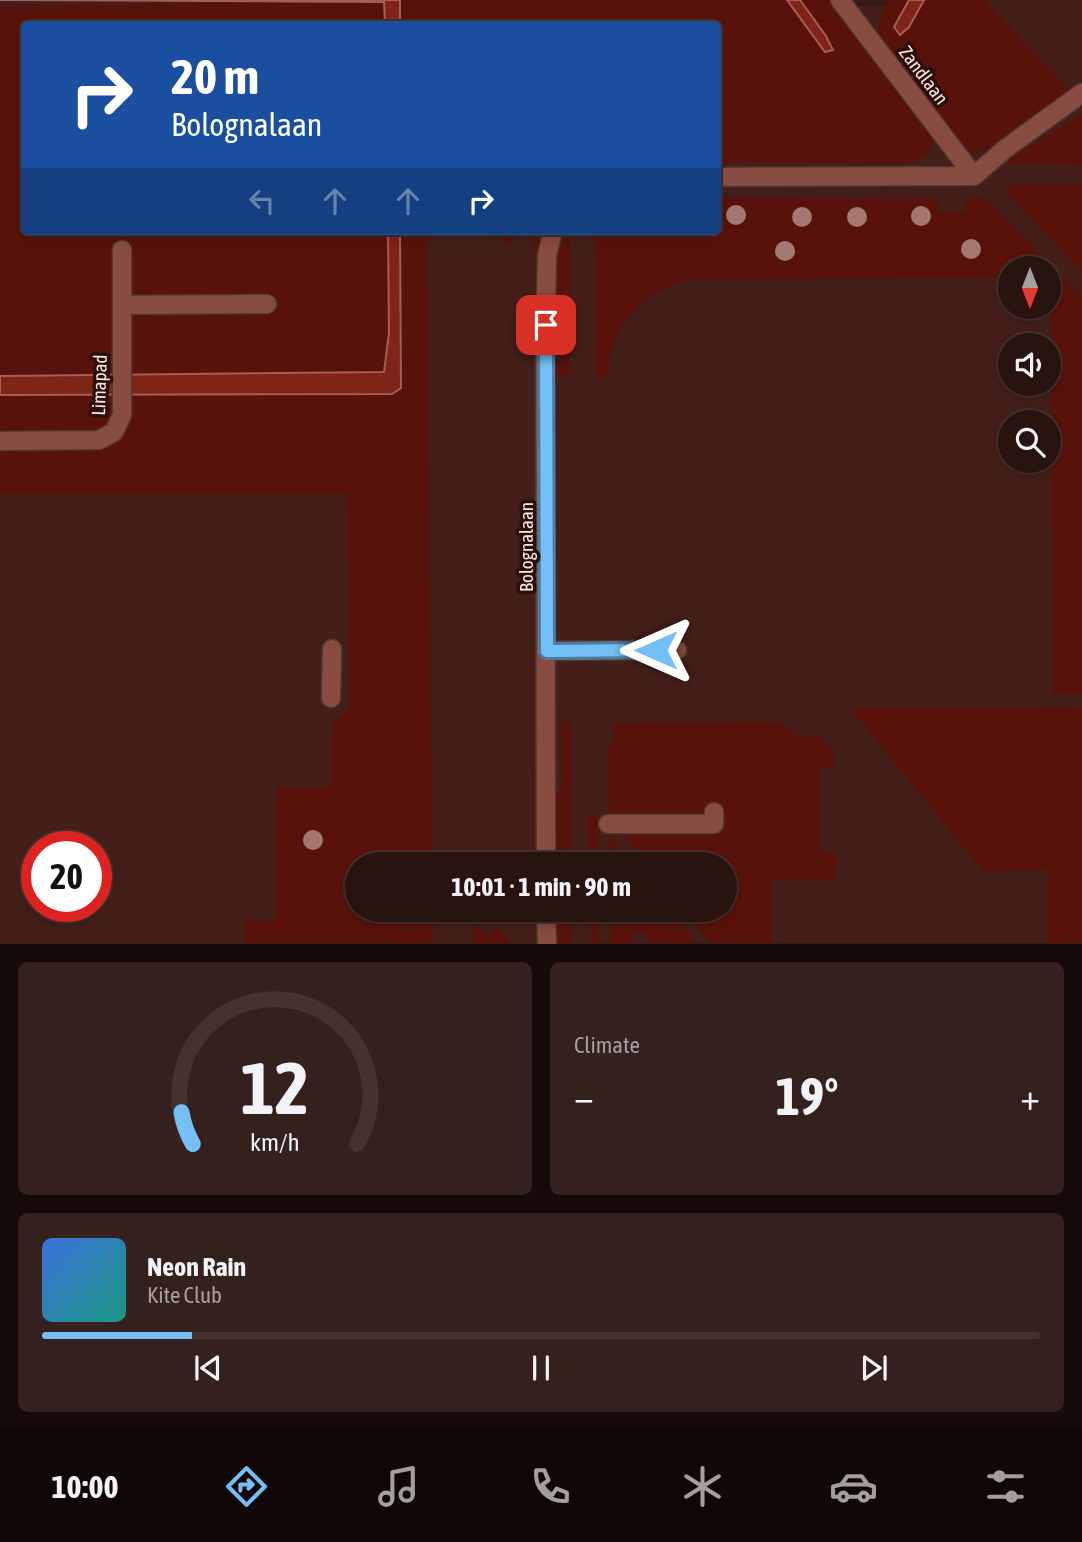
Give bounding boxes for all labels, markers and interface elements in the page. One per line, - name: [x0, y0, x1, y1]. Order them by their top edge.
- street label: Zandlaan: [895, 41, 953, 109]
- text: 20 m: [171, 48, 259, 104]
- icon: right: [56, 49, 147, 140]
- text: Bolognalaan: [171, 106, 322, 143]
- icon: left: [243, 182, 281, 220]
- icon: ahead: [316, 182, 354, 220]
- icon: ahead: [389, 182, 427, 220]
- icon: right: [462, 182, 500, 220]
- north arrow: [998, 256, 1060, 318]
- map controls: [998, 256, 1061, 473]
- pin: [516, 295, 576, 355]
- icon: arrive: [527, 306, 565, 344]
- button: sound: [998, 333, 1061, 396]
- street label: Limapad: [87, 354, 111, 416]
- button: search: [998, 410, 1061, 473]
- street label: Bolognalaan: [515, 502, 537, 592]
- position arrow: [619, 613, 693, 687]
- speed limit sign: 20: [21, 831, 112, 922]
- text: 10:01 · 1 min · 90 m: [451, 872, 631, 902]
- text: Climate: [574, 1032, 640, 1058]
- text: 12: [241, 1047, 309, 1130]
- text: 19°: [775, 1066, 839, 1126]
- text: −: [574, 1075, 594, 1118]
- text: +: [1020, 1075, 1040, 1118]
- text: km/h: [250, 1128, 300, 1156]
- text: Neon Rain: [147, 1252, 246, 1282]
- text: Kite Club: [147, 1282, 222, 1308]
- icon: previous: [189, 1349, 227, 1387]
- icon: pause: [522, 1349, 560, 1387]
- icon: next: [855, 1349, 893, 1387]
- icon: directions: [222, 1462, 271, 1511]
- icon: music: [374, 1462, 423, 1511]
- icon: phone: [526, 1462, 575, 1511]
- icon: climate: [678, 1462, 727, 1511]
- icon: car: [829, 1462, 878, 1511]
- icon: filters: [981, 1462, 1030, 1511]
- text: 10:00: [51, 1468, 119, 1505]

